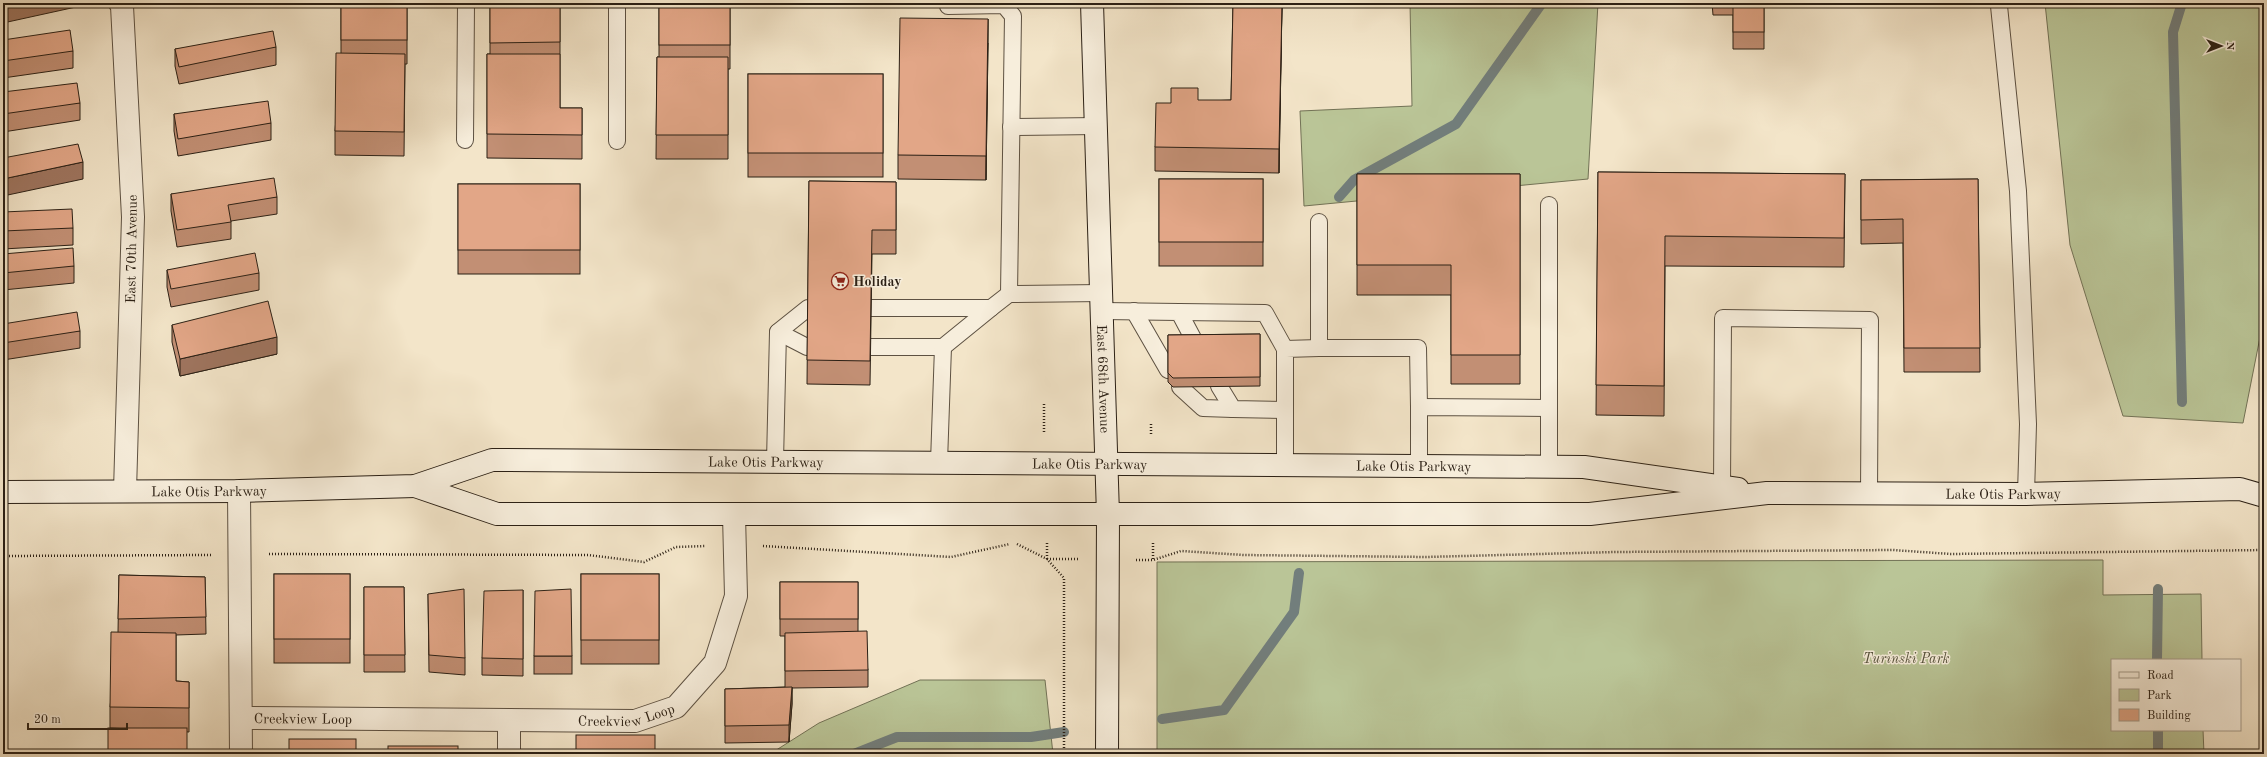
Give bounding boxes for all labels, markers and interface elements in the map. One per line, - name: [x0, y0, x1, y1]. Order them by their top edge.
- north arrow: [2201, 26, 2241, 66]
- text: N: [2224, 42, 2235, 51]
- street label: East 70th Avenue: [124, 195, 140, 303]
- supermarket icon: Holiday: [830, 271, 850, 291]
- place label: Holiday: [853, 275, 902, 289]
- street label: East 68th Avenue: [1094, 324, 1111, 433]
- street label: Lake Otis Parkway: [708, 455, 824, 470]
- street label: Lake Otis Parkway: [1032, 457, 1148, 472]
- street label: Lake Otis Parkway: [1356, 460, 1472, 474]
- street label: Lake Otis Parkway: [151, 484, 268, 499]
- street label: Lake Otis Parkway: [1945, 487, 2062, 502]
- park label: Turinski Park: [1863, 652, 1949, 666]
- legend: [2111, 659, 2241, 731]
- text: Road: [2147, 670, 2174, 682]
- text: Park: [2147, 690, 2172, 702]
- street label: Creekview Loop: [578, 702, 677, 730]
- scale bar: [28, 705, 127, 731]
- text: Building: [2147, 710, 2191, 722]
- street label: Creekview Loop: [254, 712, 352, 727]
- text: 20 m: [34, 714, 61, 726]

